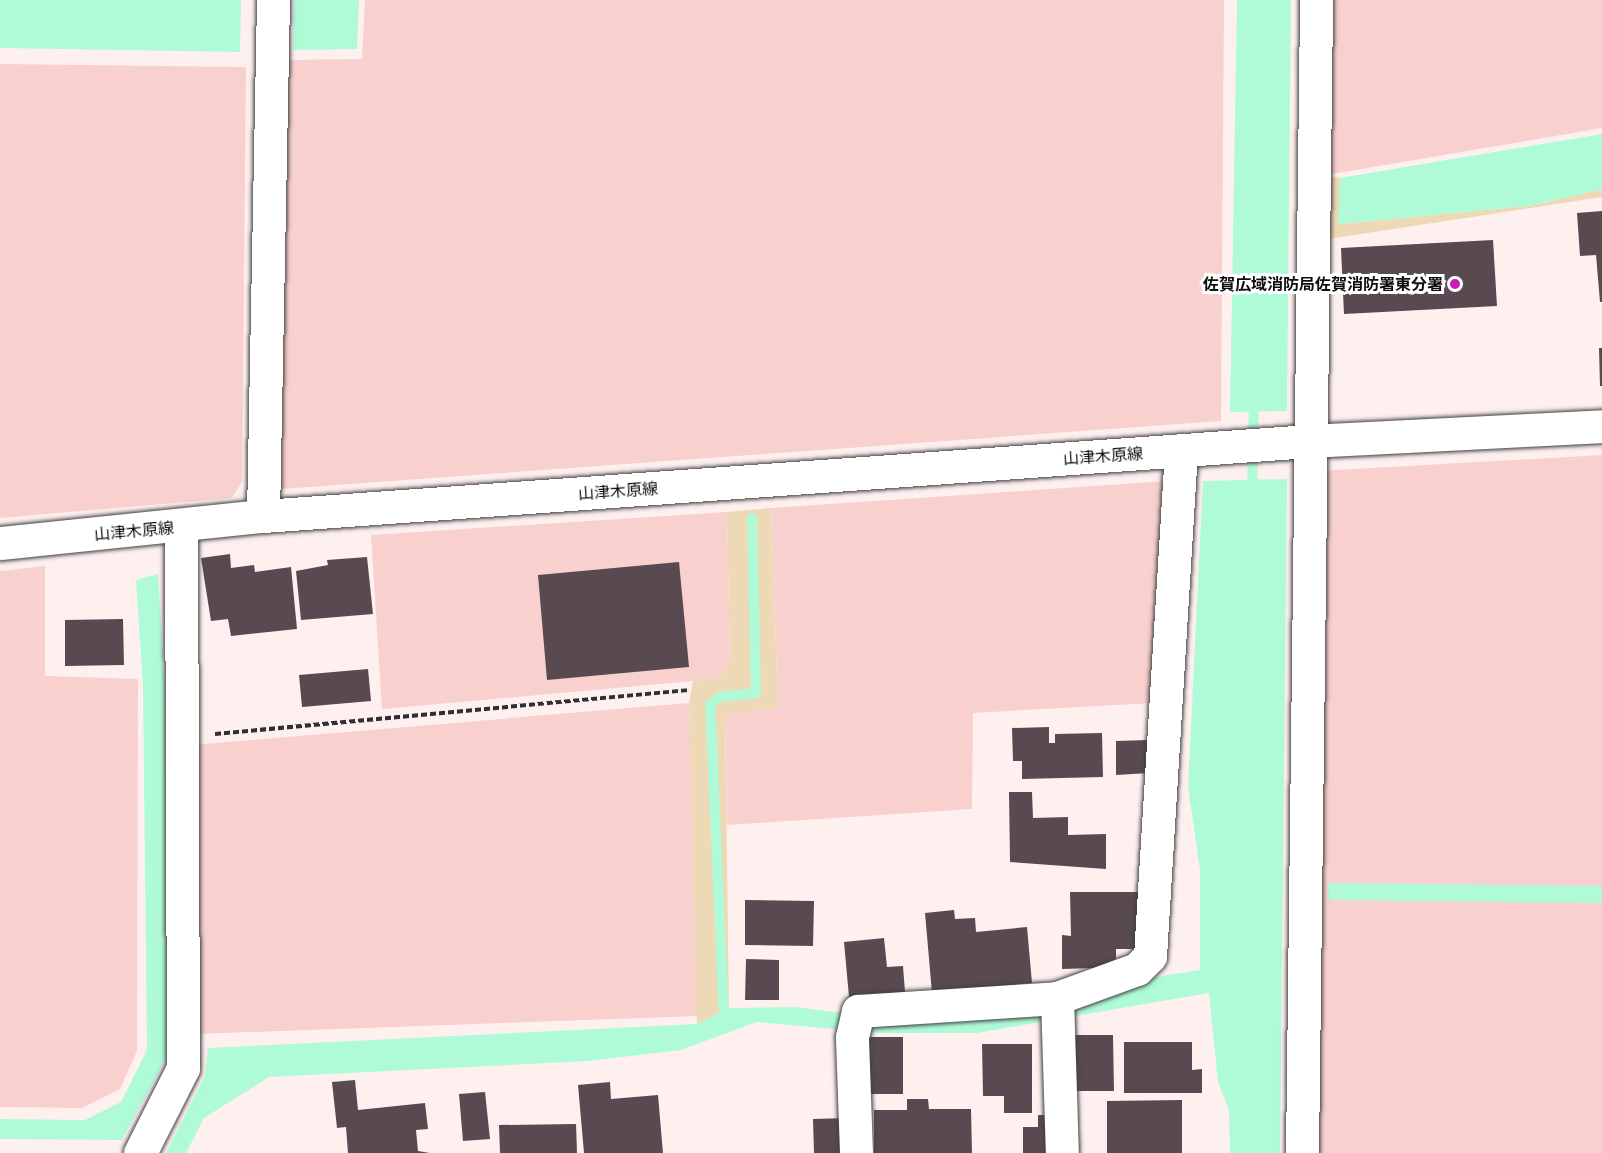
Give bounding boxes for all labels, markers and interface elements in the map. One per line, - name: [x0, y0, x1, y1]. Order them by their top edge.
- place label: 佐賀広域消防局佐賀消防署東分署: [1203, 274, 1443, 294]
- marker: 佐賀広域消防局佐賀消防署東分署: [1448, 277, 1462, 291]
- street label: 山津木原線: [1062, 444, 1144, 468]
- street label: 山津木原線: [577, 479, 659, 503]
- street label: 山津木原線: [93, 518, 175, 544]

